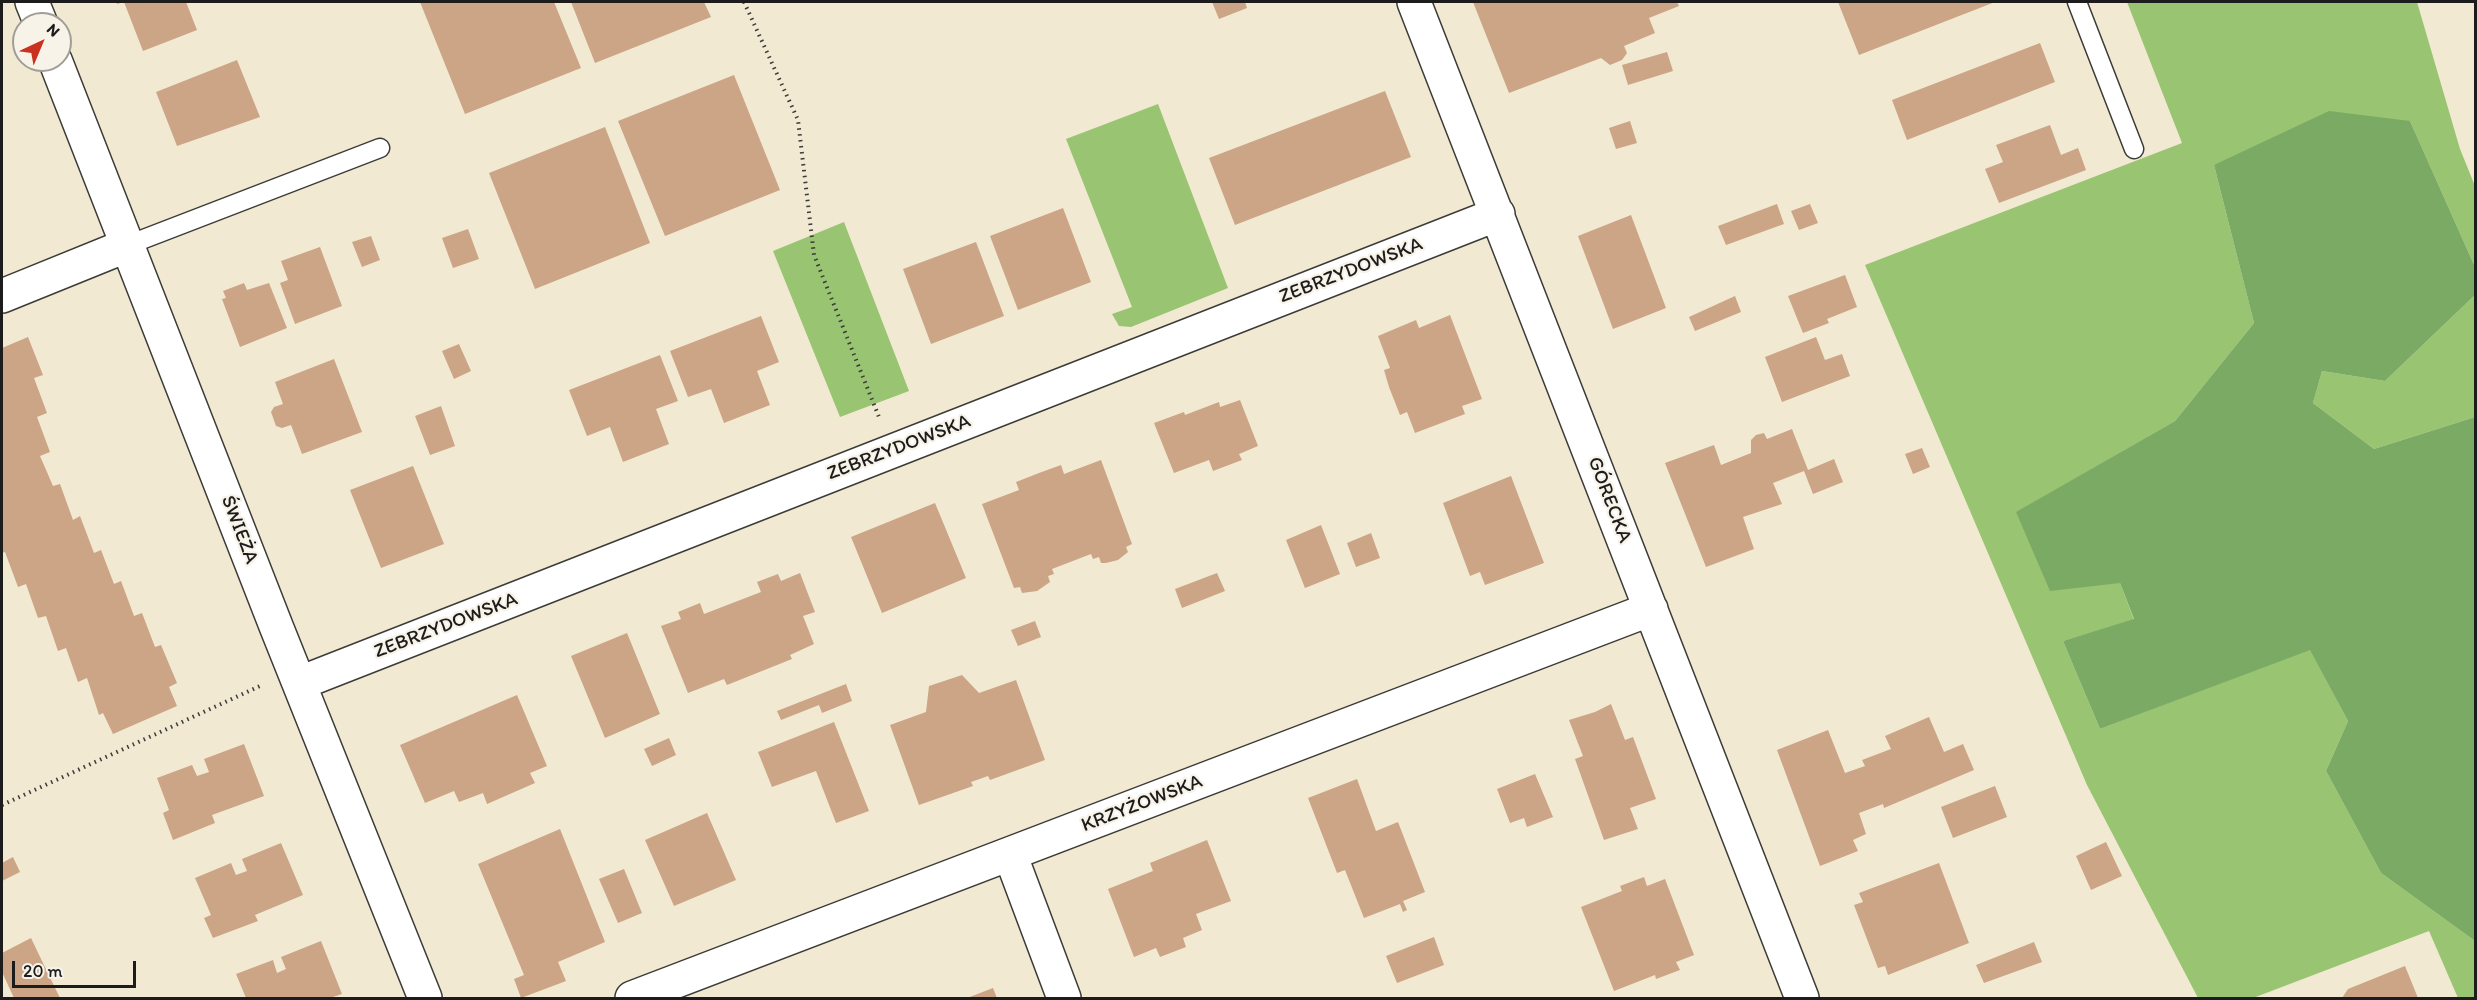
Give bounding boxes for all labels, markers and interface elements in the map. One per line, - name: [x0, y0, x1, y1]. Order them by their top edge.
- north arrow: [12, 12, 72, 72]
- text: N: [43, 20, 64, 41]
- street label: ZEBRZYDOWSKA: [1276, 233, 1426, 309]
- street label: ZEBRZYDOWSKA: [824, 410, 974, 486]
- street label: GÓRECKA: [1582, 454, 1636, 546]
- street label: ŚWIEŻA: [215, 492, 263, 568]
- street label: ZEBRZYDOWSKA: [371, 588, 521, 664]
- street label: KRZYŻOWSKA: [1078, 770, 1206, 838]
- scale bar: [15, 949, 140, 987]
- text: 20 m: [23, 960, 63, 982]

